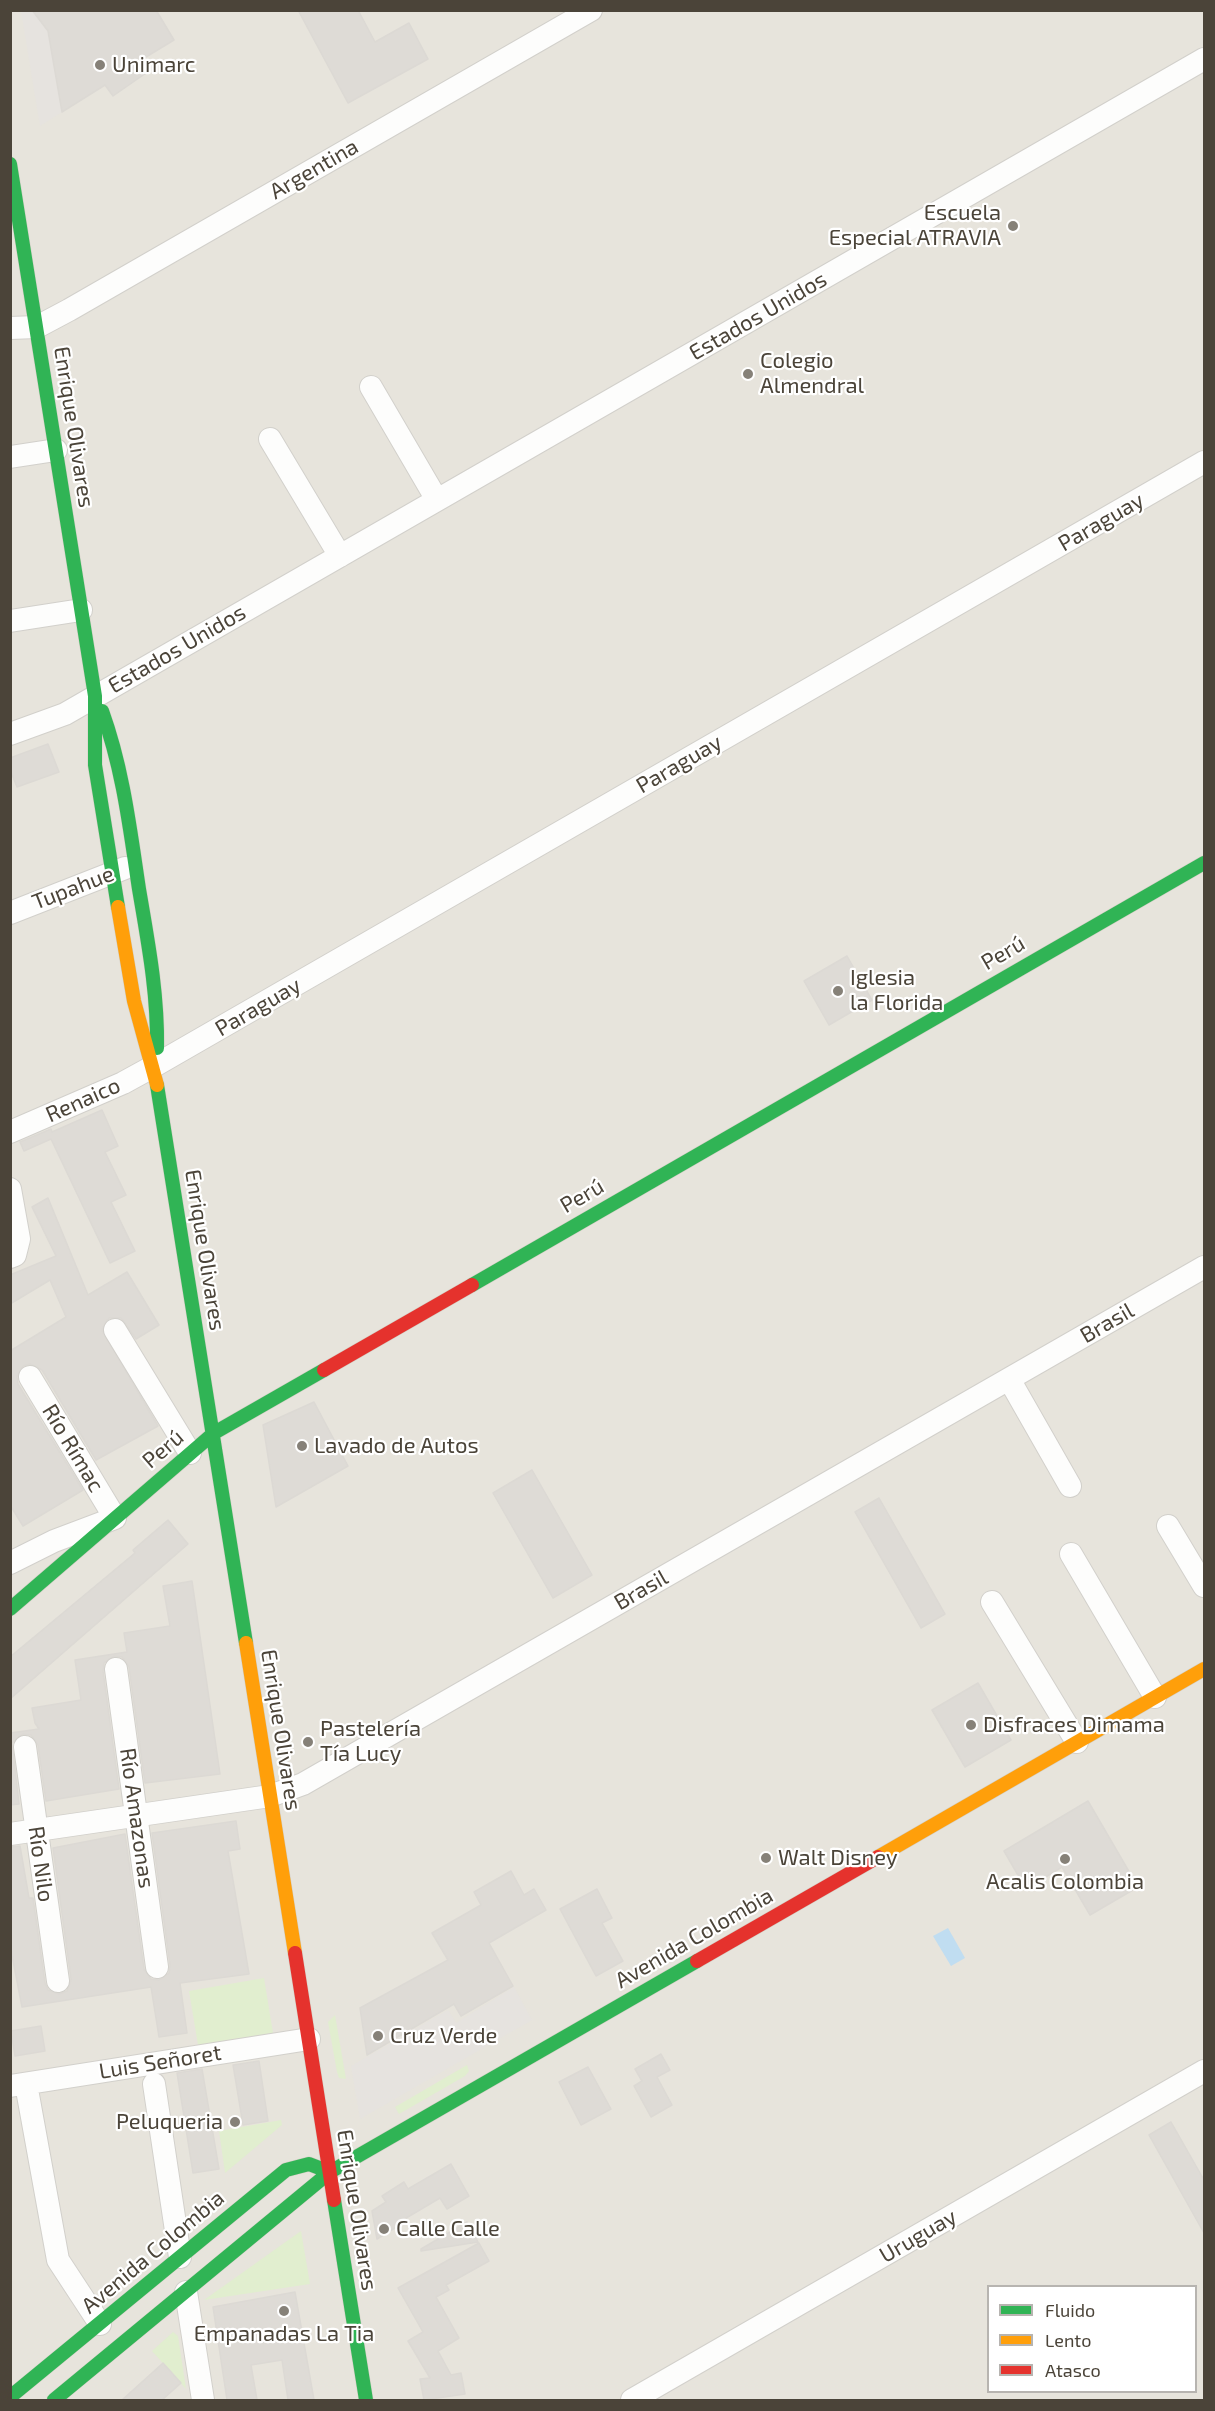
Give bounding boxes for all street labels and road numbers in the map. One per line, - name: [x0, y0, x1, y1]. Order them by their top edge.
- street label: Argentina: [265, 133, 363, 205]
- street label: Estados Unidos: [685, 266, 831, 366]
- street label: Enrique Olivares: [48, 344, 100, 510]
- street label: Paraguay: [1054, 487, 1148, 557]
- street label: Estados Unidos: [104, 599, 250, 699]
- street label: Paraguay: [632, 729, 726, 799]
- street label: Tupahue: [28, 860, 118, 916]
- street label: Perú: [976, 930, 1030, 976]
- street label: Paraguay: [211, 972, 305, 1042]
- street label: Renaico: [42, 1072, 124, 1128]
- street label: Enrique Olivares: [179, 1167, 231, 1333]
- street label: Perú: [555, 1173, 609, 1219]
- street label: Brasil: [1075, 1297, 1139, 1349]
- street label: Río Rímac: [37, 1399, 109, 1497]
- street label: Perú: [137, 1424, 189, 1474]
- street label: Brasil: [609, 1564, 673, 1616]
- street label: Enrique Olivares: [255, 1647, 307, 1813]
- street label: Río Amazonas: [114, 1746, 160, 1890]
- street label: Río Nilo: [23, 1824, 59, 1904]
- street label: Avenida Colombia: [610, 1882, 778, 1994]
- street label: Luis Señoret: [97, 2039, 223, 2085]
- street label: Enrique Olivares: [331, 2127, 383, 2293]
- street label: Avenida Colombia: [76, 2185, 230, 2319]
- street label: Uruguay: [875, 2203, 961, 2269]

